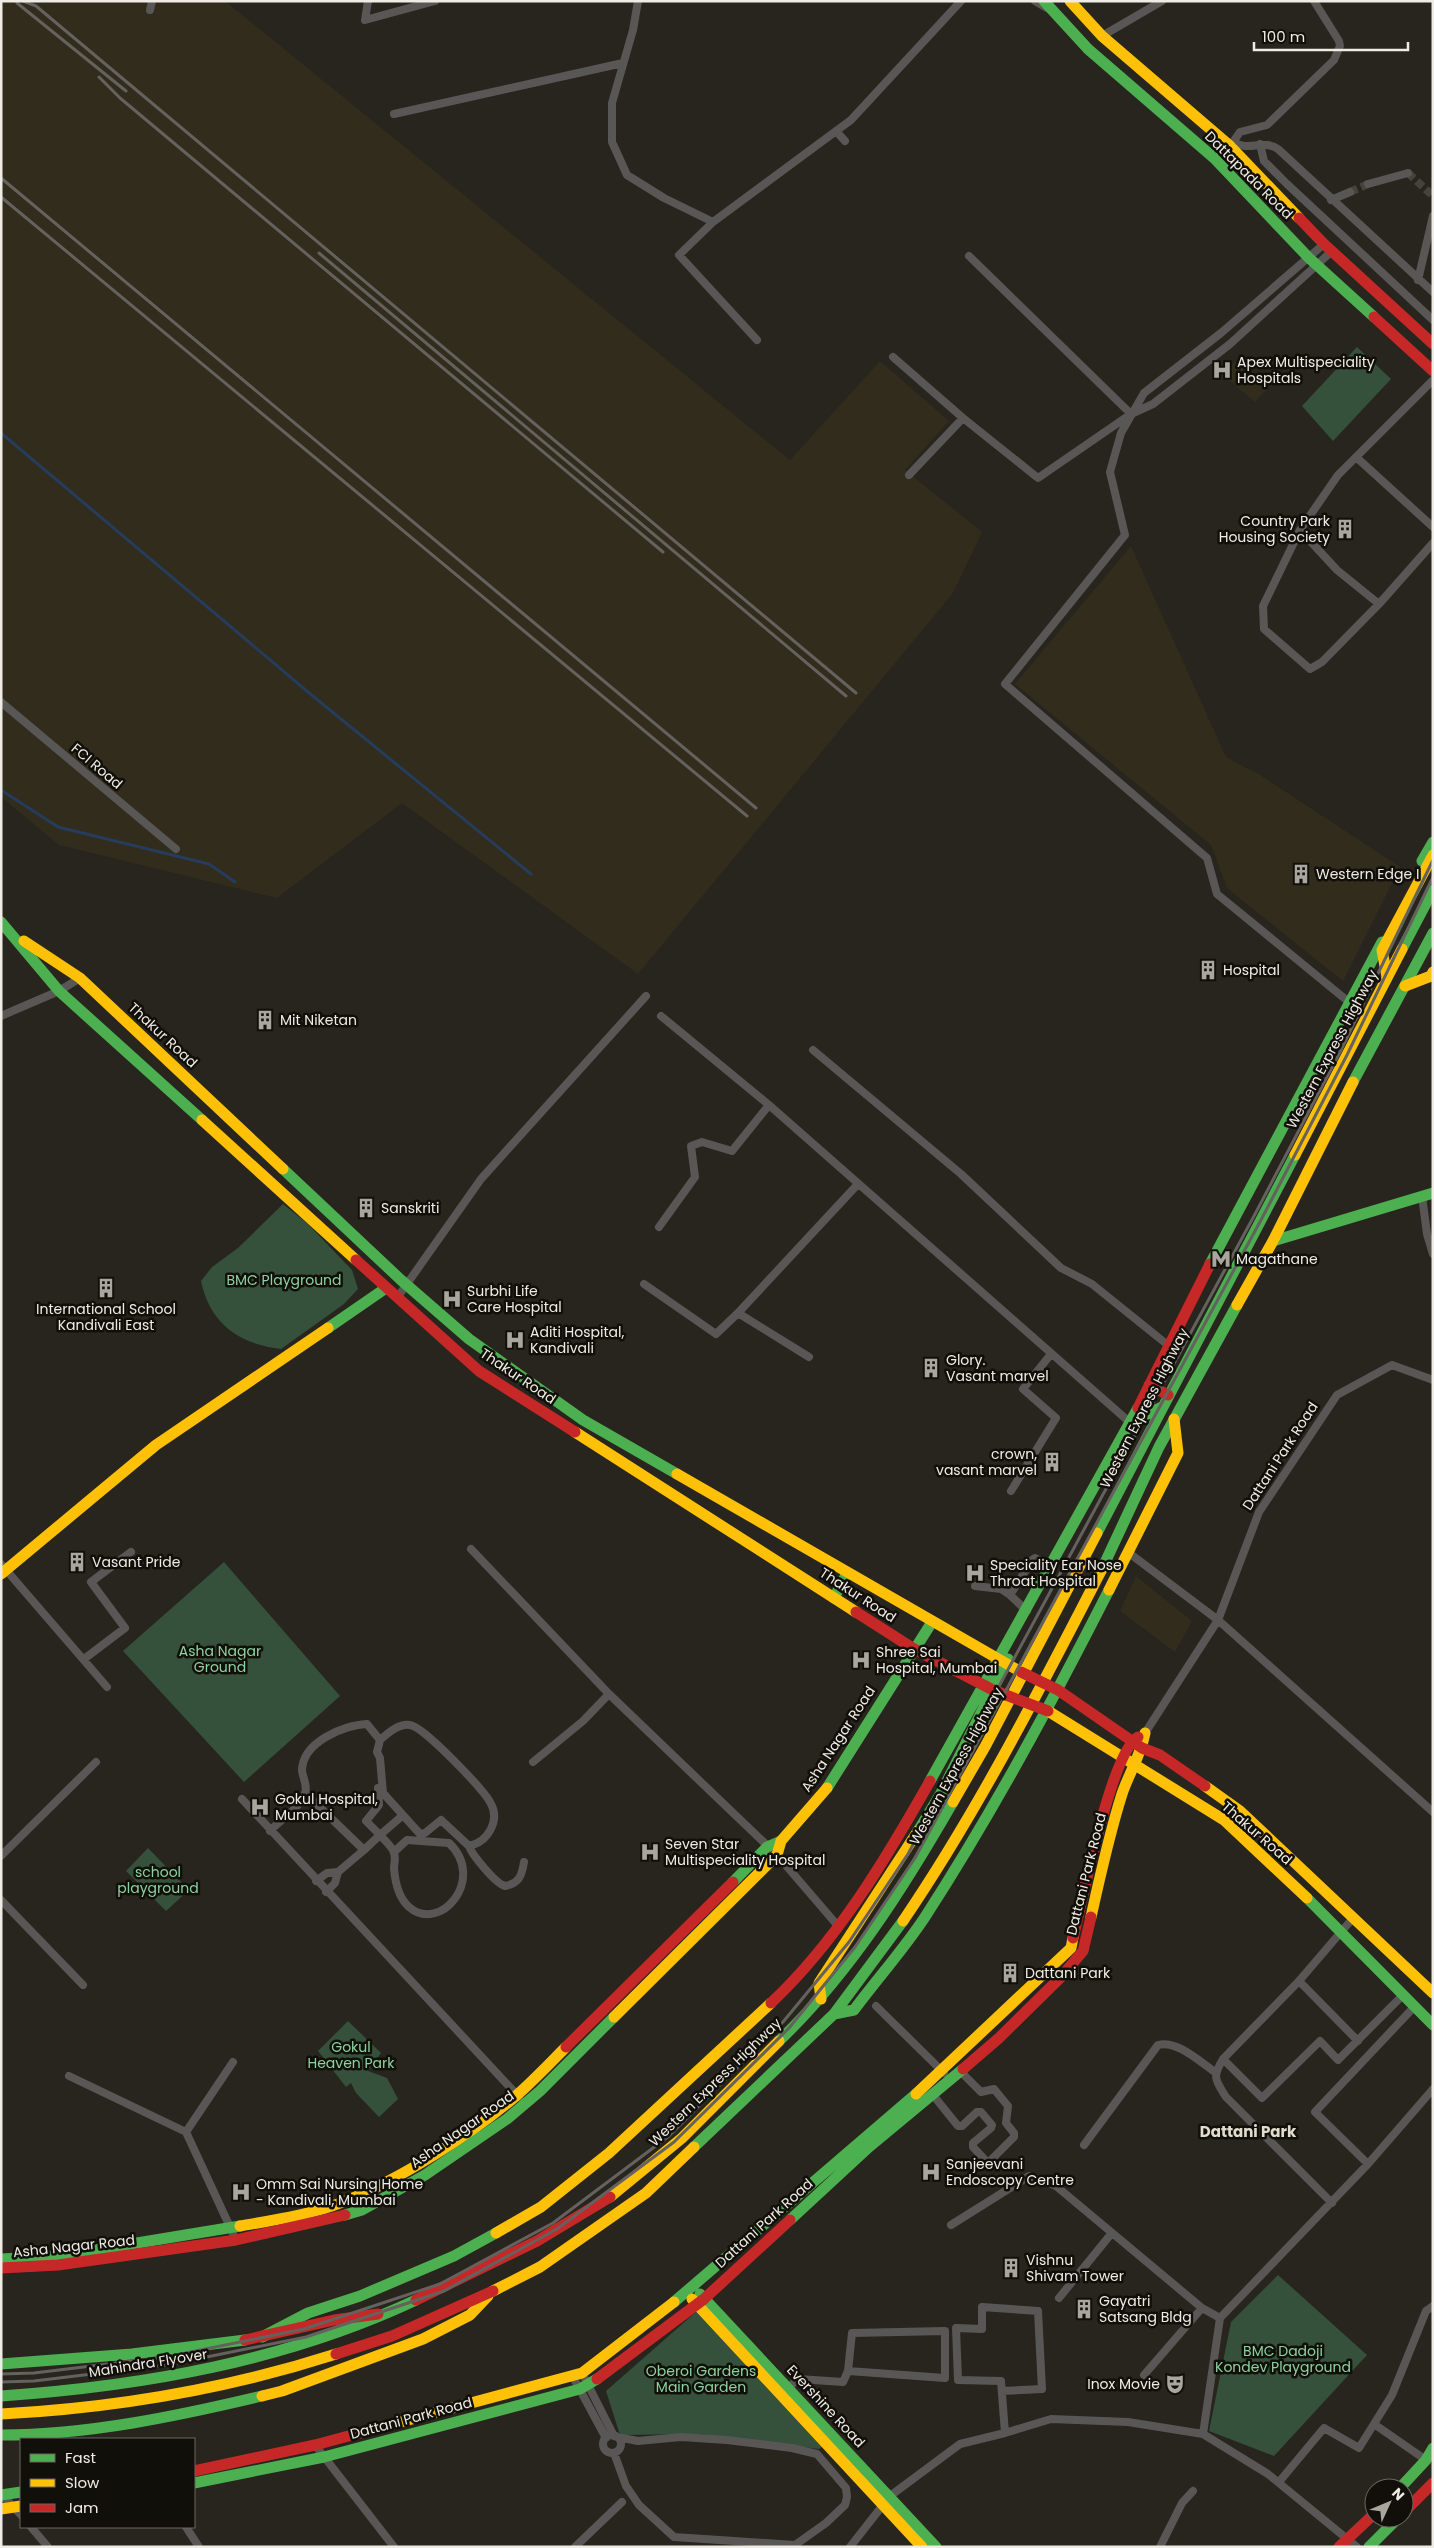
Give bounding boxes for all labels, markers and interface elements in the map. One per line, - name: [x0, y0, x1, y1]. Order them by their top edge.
- scale bar: [1254, 20, 1408, 52]
- text: 100 m: [1262, 26, 1305, 47]
- street label: Dattapada Road: [1201, 127, 1297, 223]
- place label: Apex Multispeciality Hospitals: [1237, 352, 1375, 388]
- hospital icon: Apex Multispeciality Hospitals: [1211, 359, 1233, 381]
- place label: Country Park Housing Society: [1219, 511, 1331, 547]
- building icon: Country Park Housing Society: [1334, 518, 1356, 540]
- street label: FCI Road: [67, 739, 127, 793]
- building icon: Western Edge I: [1290, 863, 1312, 885]
- place label: Western Edge I: [1316, 864, 1419, 884]
- building icon: Hospital: [1197, 959, 1219, 981]
- place label: Hospital: [1223, 960, 1280, 980]
- street label: Western Express Highway: [1282, 966, 1383, 1132]
- street label: Thakur Road: [124, 998, 202, 1072]
- building icon: Mit Niketan: [254, 1009, 276, 1031]
- place label: Mit Niketan: [280, 1010, 357, 1030]
- building icon: Sanskriti: [355, 1197, 377, 1219]
- place label: Sanskriti: [381, 1198, 439, 1218]
- metro station icon: Magathane: [1210, 1248, 1232, 1270]
- place label: Magathane: [1236, 1249, 1318, 1269]
- park label: BMC Playground: [226, 1270, 342, 1290]
- building icon: International School Kandivali East: [95, 1277, 117, 1299]
- place label: Surbhi Life Care Hospital: [467, 1281, 562, 1317]
- hospital icon: Surbhi Life Care Hospital: [441, 1288, 463, 1310]
- place label: International School Kandivali East: [36, 1299, 176, 1335]
- place label: Aditi Hospital, Kandivali: [530, 1322, 624, 1358]
- street label: Western Express Highway: [1095, 1324, 1193, 1492]
- hospital icon: Aditi Hospital, Kandivali: [504, 1329, 526, 1351]
- street label: Thakur Road: [476, 1343, 560, 1409]
- place label: Glory. Vasant marvel: [946, 1350, 1049, 1386]
- building icon: Glory. Vasant marvel: [920, 1357, 942, 1379]
- street label: Dattani Park Road: [1237, 1398, 1323, 1514]
- place label: crown, vasant marvel: [936, 1444, 1037, 1480]
- building icon: crown, vasant marvel: [1041, 1451, 1063, 1473]
- building icon: Vasant Pride: [66, 1551, 88, 1573]
- place label: Vasant Pride: [92, 1552, 181, 1572]
- place label: Speciality Ear Nose Throat Hospital: [990, 1555, 1122, 1591]
- hospital icon: Speciality Ear Nose Throat Hospital: [964, 1562, 986, 1584]
- street label: Thakur Road: [816, 1563, 900, 1627]
- park label: Asha Nagar Ground: [179, 1641, 261, 1677]
- place label: Shree Sai Hospital, Mumbai: [876, 1642, 997, 1678]
- hospital icon: Shree Sai Hospital, Mumbai: [850, 1649, 872, 1671]
- street label: Asha Nagar Road: [796, 1682, 880, 1796]
- street label: Western Express Highway: [904, 1684, 1008, 1848]
- place label: Gokul Hospital, Mumbai: [275, 1789, 378, 1825]
- hospital icon: Gokul Hospital, Mumbai: [249, 1796, 271, 1818]
- street label: Thakur Road: [1217, 1797, 1297, 1869]
- street label: Dattani Park Road: [1061, 1811, 1111, 1937]
- place label: Seven Star Multispeciality Hospital: [665, 1834, 825, 1870]
- hospital icon: Seven Star Multispeciality Hospital: [639, 1841, 661, 1863]
- park label: school playground: [117, 1862, 199, 1898]
- building icon: Dattani Park: [999, 1962, 1021, 1984]
- place label: Dattani Park: [1025, 1963, 1111, 1983]
- street label: Western Express Highway: [644, 2013, 786, 2151]
- park label: Gokul Heaven Park: [307, 2037, 395, 2073]
- street label: Asha Nagar Road: [406, 2086, 518, 2172]
- district label: Dattani Park: [1200, 2121, 1297, 2142]
- place label: Sanjeevani Endoscopy Centre: [946, 2154, 1074, 2190]
- hospital icon: Sanjeevani Endoscopy Centre: [920, 2161, 942, 2183]
- place label: Omm Sai Nursing Home - Kandivali, Mumbai: [256, 2174, 423, 2210]
- street label: Dattani Park Road: [711, 2174, 817, 2272]
- hospital icon: Omm Sai Nursing Home - Kandivali, Mumbai: [230, 2181, 252, 2203]
- street label: Asha Nagar Road: [12, 2230, 136, 2262]
- place label: Vishnu Shivam Tower: [1026, 2250, 1124, 2286]
- building icon: Vishnu Shivam Tower: [1000, 2257, 1022, 2279]
- place label: Gayatri Satsang Bldg: [1099, 2291, 1192, 2327]
- building icon: Gayatri Satsang Bldg: [1073, 2298, 1095, 2320]
- park label: BMC Dadoji Kondev Playground: [1215, 2341, 1351, 2377]
- street label: Mahindra Flyover: [87, 2344, 209, 2382]
- street label: Evershine Road: [782, 2360, 870, 2452]
- park label: Oberoi Gardens Main Garden: [646, 2361, 756, 2397]
- theatre icon: Inox Movie: [1164, 2373, 1186, 2395]
- place label: Inox Movie: [1087, 2374, 1160, 2394]
- street label: Dattani Park Road: [348, 2392, 474, 2444]
- legend: [20, 2438, 195, 2528]
- text: Fast: [65, 2447, 96, 2468]
- text: Slow: [65, 2472, 100, 2493]
- north arrow: [1364, 2478, 1414, 2528]
- text: N: [1388, 2483, 1409, 2505]
- text: Jam: [65, 2497, 99, 2518]

